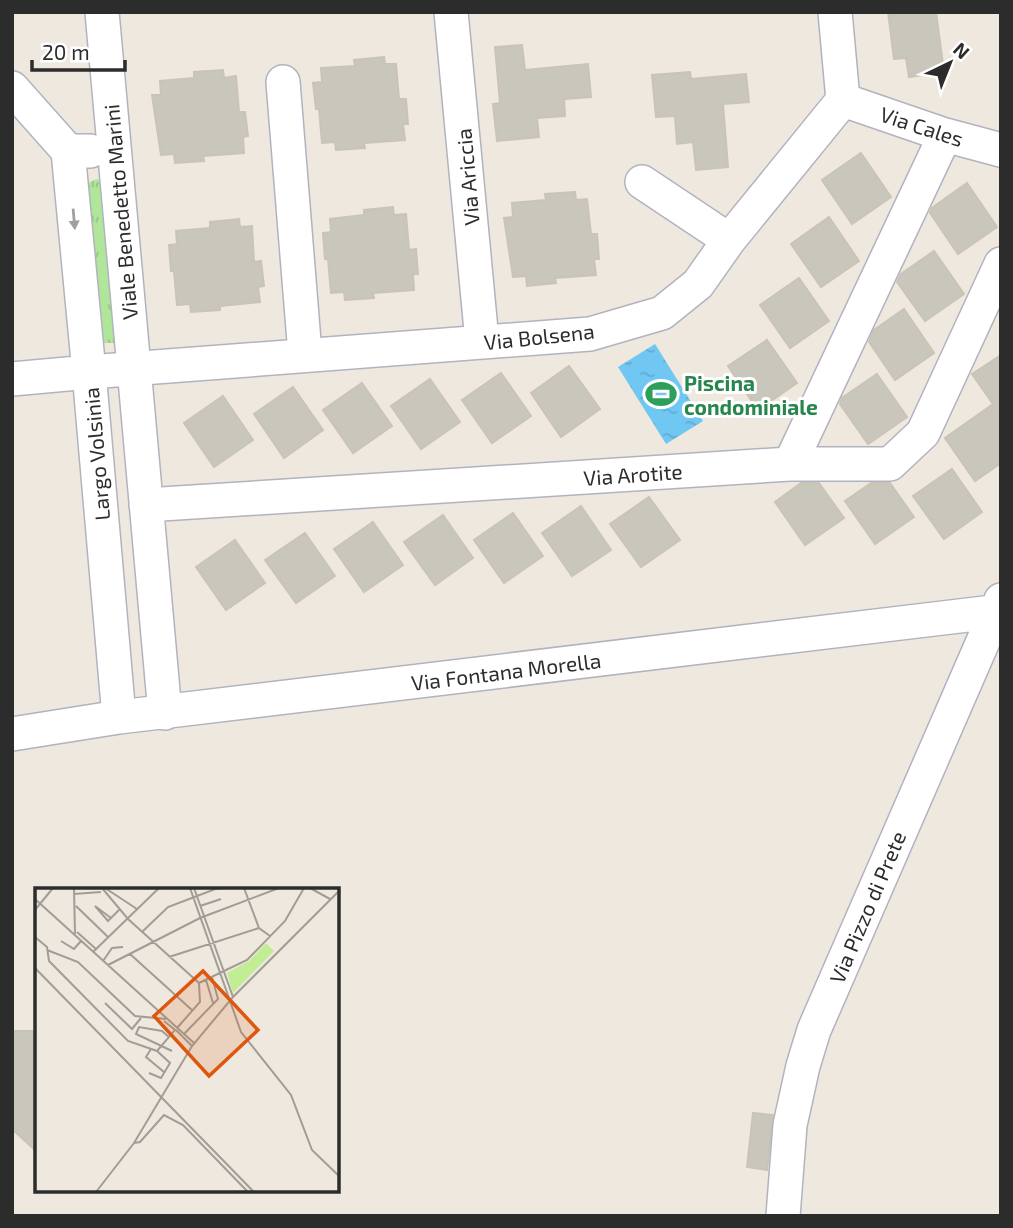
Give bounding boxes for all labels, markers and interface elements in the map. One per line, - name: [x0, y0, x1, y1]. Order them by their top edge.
- scale bar: [32, 28, 124, 72]
- north arrow: [915, 28, 985, 98]
- text: N: [949, 37, 975, 63]
- text: 20 m: [42, 39, 90, 64]
- street label: Via Cales: [877, 101, 967, 151]
- street label: Viale Benedetto Marini: [98, 103, 142, 321]
- street label: Via Ariccia: [450, 127, 484, 227]
- one-way arrow: [69, 208, 80, 230]
- street label: Via Bolsena: [482, 318, 596, 354]
- place label: Piscina condominiale: [684, 370, 818, 419]
- sports icon: Piscina condominiale: [644, 377, 678, 411]
- street label: Largo Volsinia: [78, 386, 114, 522]
- street label: Via Arotite: [583, 458, 683, 490]
- street label: Via Fontana Morella: [410, 647, 602, 695]
- street label: Via Pizzo di Prete: [824, 827, 910, 987]
- inset map: [35, 888, 340, 1193]

